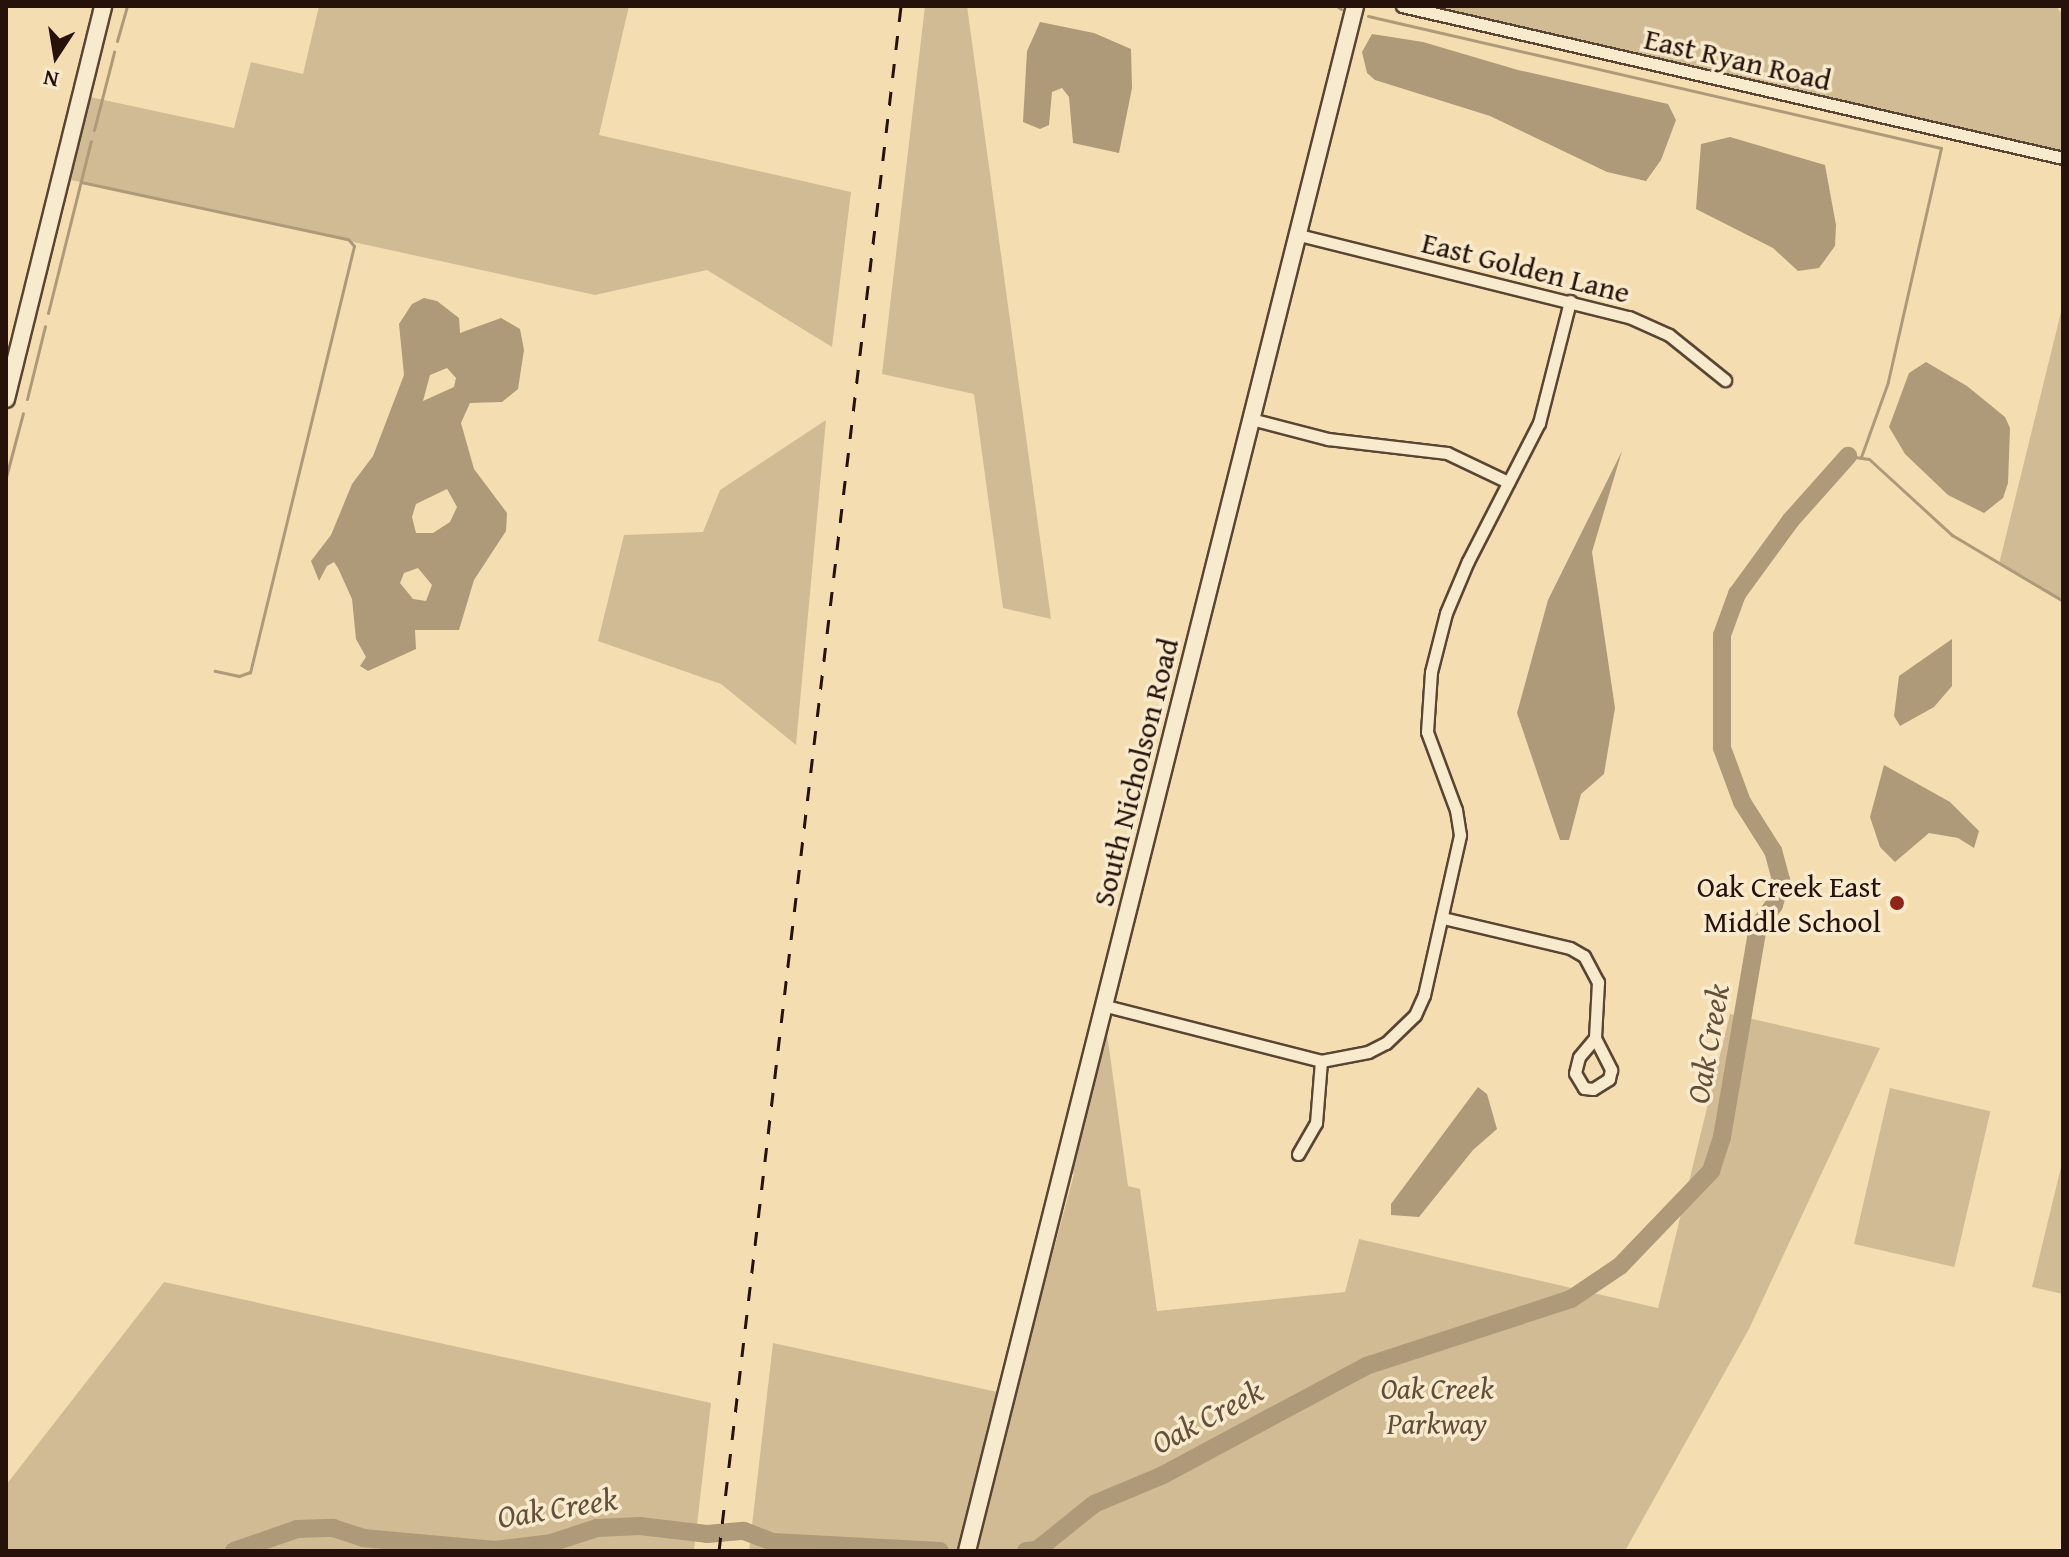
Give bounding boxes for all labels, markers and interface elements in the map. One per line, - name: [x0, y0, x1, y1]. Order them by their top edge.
- north arrow: [16, 16, 96, 96]
- street label: East Ryan Road: [1641, 20, 1835, 98]
- text: N: [40, 62, 62, 97]
- street label: East Golden Lane: [1418, 224, 1634, 310]
- street label: South Nicholson Road: [1084, 634, 1186, 910]
- place label: Oak Creek East Middle School: [1697, 868, 1881, 938]
- marker: Oak Creek East Middle School: [1888, 894, 1906, 912]
- water label: Oak Creek: [1679, 981, 1737, 1107]
- park label: Oak Creek Parkway: [1380, 1370, 1494, 1440]
- water label: Oak Creek: [1145, 1372, 1269, 1462]
- water label: Oak Creek: [494, 1480, 620, 1536]

